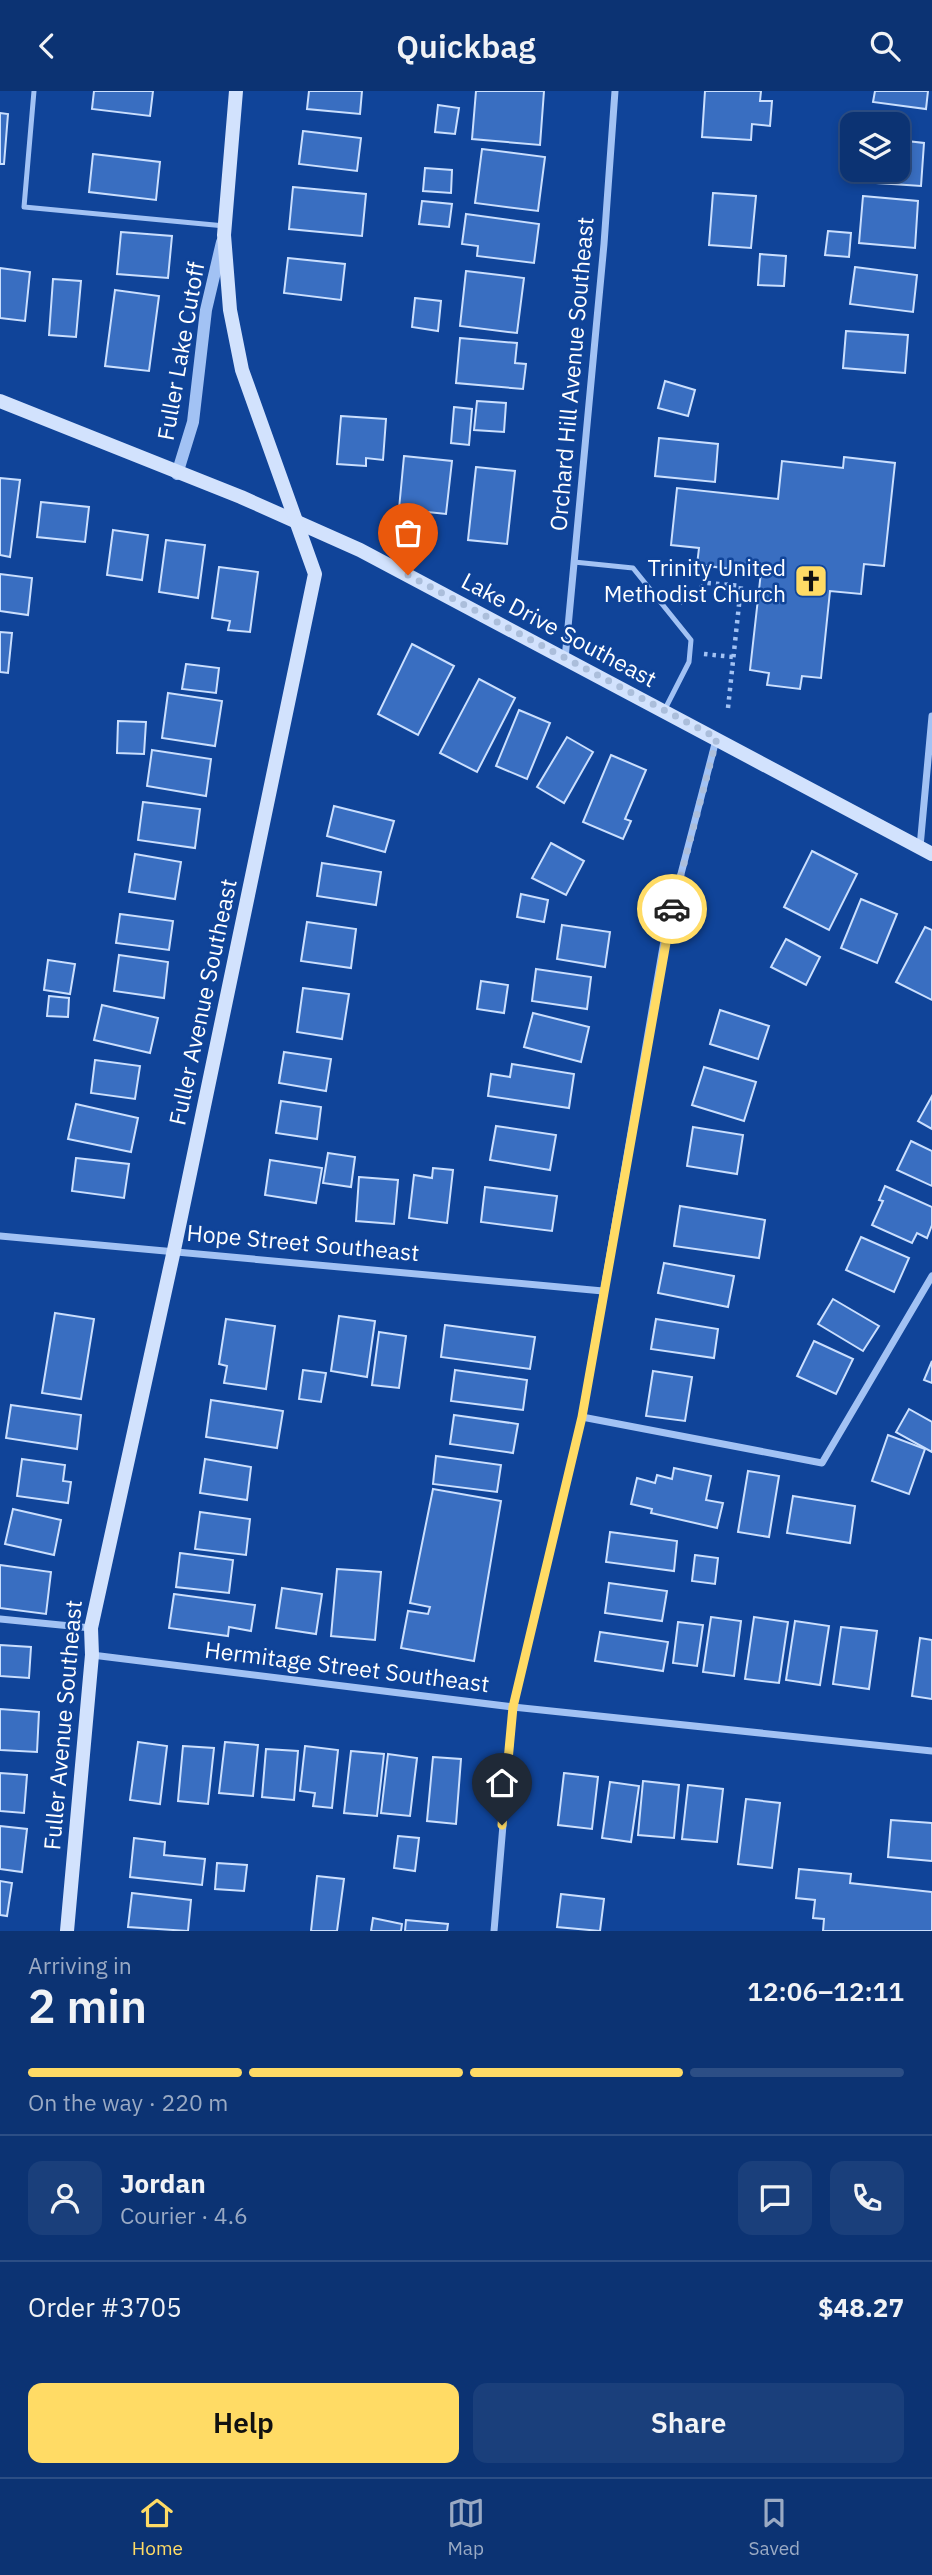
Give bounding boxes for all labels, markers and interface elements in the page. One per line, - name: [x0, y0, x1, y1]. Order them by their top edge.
- text: Quickbag: [396, 25, 536, 67]
- icon: back: [28, 27, 66, 65]
- icon: search: [866, 27, 904, 65]
- map controls: [840, 112, 910, 182]
- button: layers: [840, 112, 910, 182]
- street label: Orchard Hill Avenue Southeast: [542, 216, 600, 532]
- street label: Fuller Lake Cutoff: [150, 259, 210, 442]
- pin: [378, 503, 438, 575]
- icon: bag: [389, 514, 427, 552]
- place label: Trinity United Methodist Church: [604, 552, 786, 608]
- church icon: Trinity United Methodist Church: [792, 562, 830, 600]
- street label: Lake Drive Southeast: [457, 565, 662, 693]
- courier: [637, 874, 707, 944]
- street label: Fuller Avenue Southeast: [161, 876, 243, 1128]
- icon: car: [653, 890, 691, 928]
- street label: Hope Street Southeast: [185, 1217, 421, 1267]
- street label: Fuller Avenue Southeast: [36, 1599, 88, 1851]
- street label: Hermitage Street Southeast: [203, 1634, 491, 1698]
- pin: [472, 1753, 532, 1825]
- icon: home: [483, 1764, 521, 1802]
- text: Arriving in: [28, 1950, 132, 1980]
- text: 12:06–12:11: [747, 1974, 904, 2008]
- text: 2 min: [28, 1976, 147, 2036]
- text: On the way · 220 m: [28, 2087, 228, 2117]
- button: person: [28, 2161, 102, 2235]
- button: chat: [738, 2161, 812, 2235]
- button: phone: [830, 2161, 904, 2235]
- text: Jordan: [120, 2166, 206, 2200]
- text: Courier · 4.6: [120, 2200, 248, 2230]
- text: Order #3705: [28, 2290, 182, 2324]
- text: $48.27: [818, 2290, 904, 2324]
- button: Help: [28, 2383, 459, 2463]
- button: Share: [473, 2383, 904, 2463]
- tab: Home: [132, 2494, 183, 2560]
- tab: Map: [447, 2494, 485, 2560]
- tab: Saved: [748, 2494, 800, 2560]

